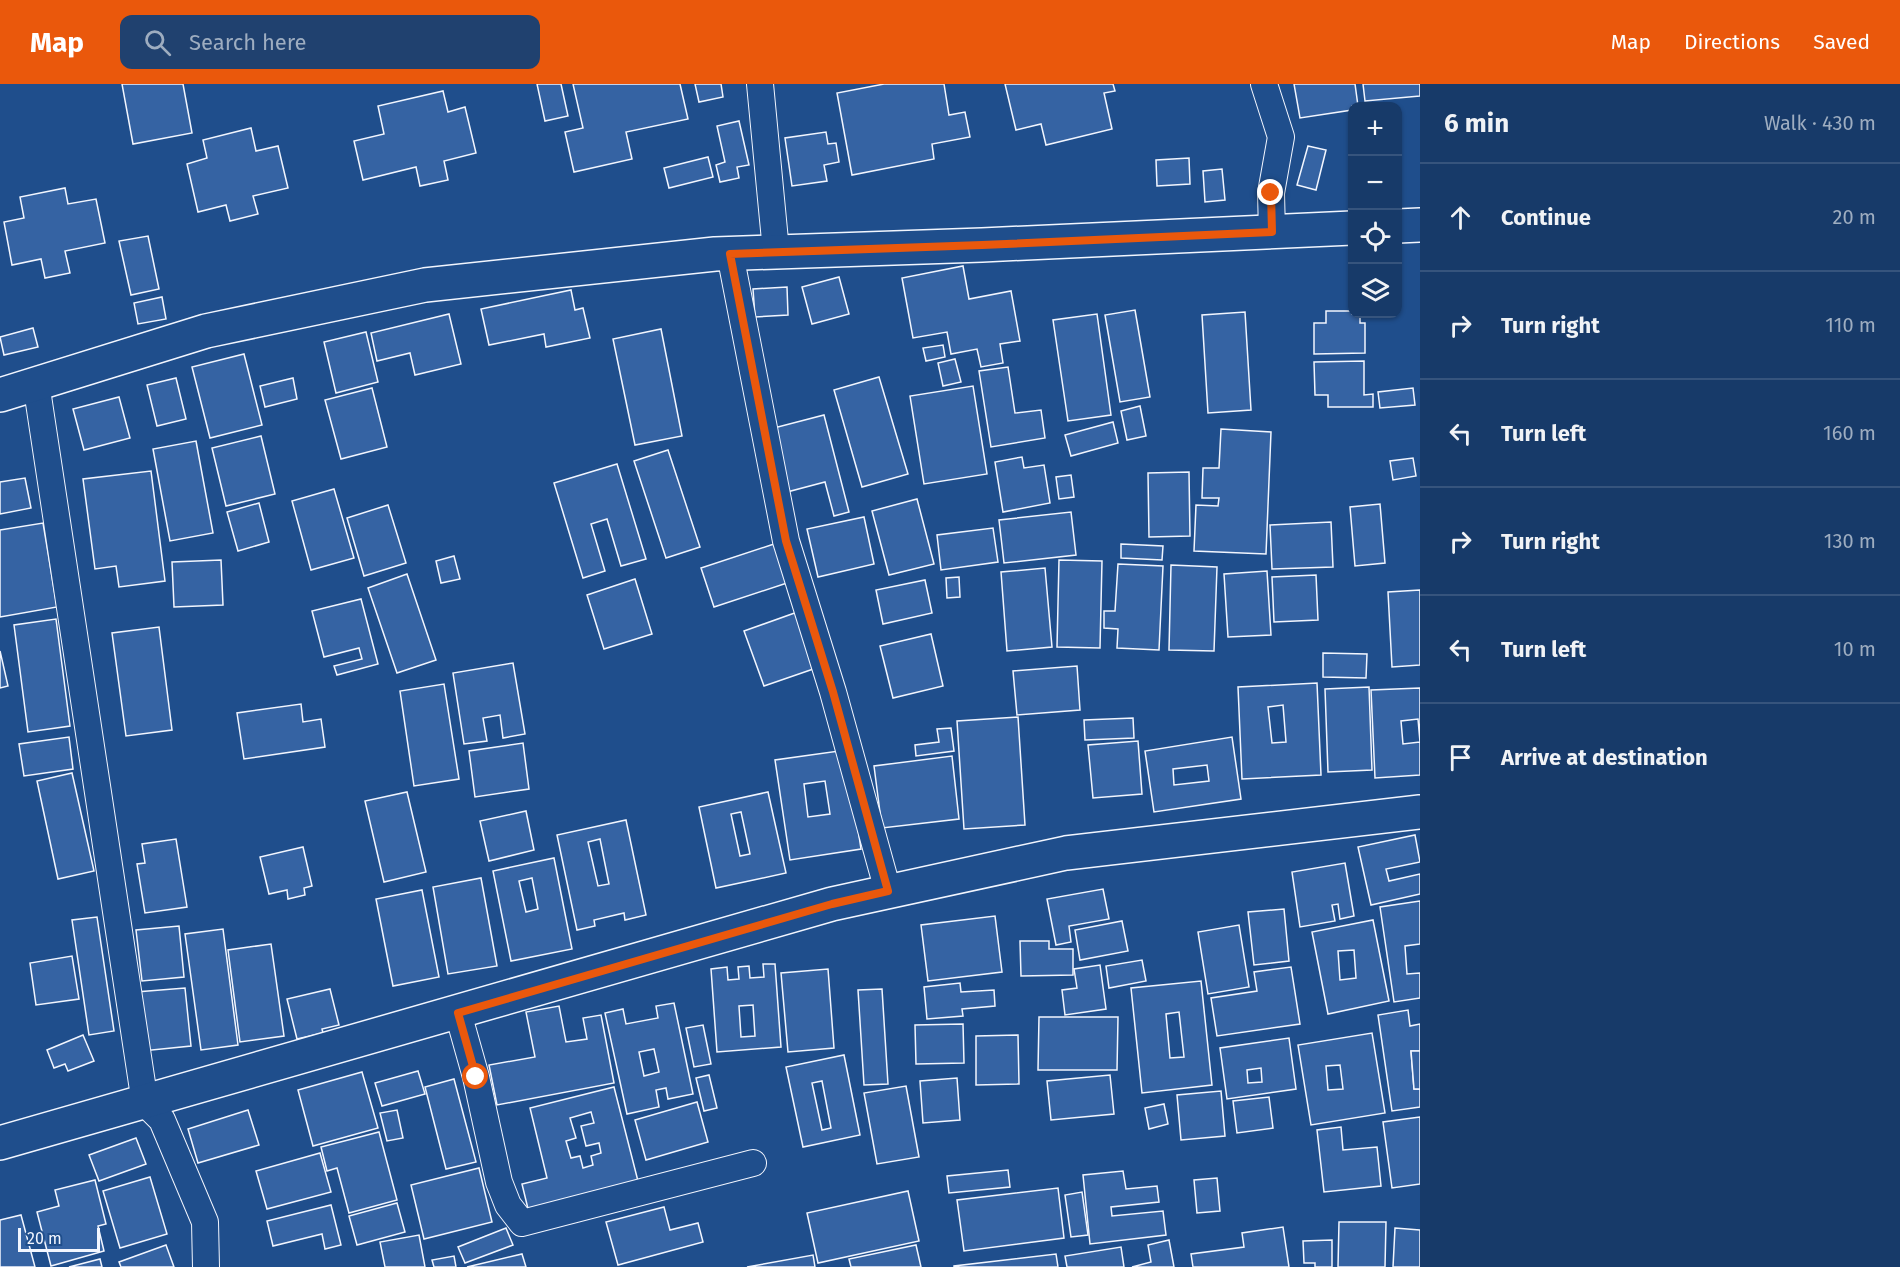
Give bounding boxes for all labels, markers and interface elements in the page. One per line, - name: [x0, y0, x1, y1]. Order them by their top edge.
- search box: [120, 15, 540, 69]
- text: Map: [30, 26, 84, 59]
- icon: search: [141, 26, 174, 59]
- text: Search here: [189, 29, 307, 56]
- text: Map: [1611, 29, 1651, 55]
- text: Directions: [1684, 29, 1780, 55]
- text: Saved: [1813, 29, 1870, 55]
- map controls: [1348, 102, 1402, 318]
- button: +: [1348, 102, 1402, 156]
- text: 6 min: [1444, 108, 1509, 139]
- text: Walk · 430 m: [1764, 111, 1876, 135]
- button: −: [1348, 156, 1402, 210]
- route end: [1257, 179, 1283, 205]
- icon: ahead: [1444, 201, 1477, 234]
- text: Continue: [1501, 204, 1591, 231]
- text: 20 m: [1833, 205, 1876, 229]
- button: locate: [1348, 210, 1402, 264]
- button: layers: [1348, 264, 1402, 318]
- icon: right: [1444, 309, 1477, 342]
- text: Turn right: [1501, 312, 1600, 339]
- text: 110 m: [1825, 313, 1876, 337]
- icon: left: [1444, 417, 1477, 450]
- text: Turn left: [1501, 420, 1586, 447]
- text: 160 m: [1823, 421, 1876, 445]
- icon: right: [1444, 525, 1477, 558]
- text: Turn right: [1501, 528, 1600, 555]
- text: 130 m: [1824, 529, 1876, 553]
- icon: left: [1444, 633, 1477, 666]
- text: Turn left: [1501, 636, 1586, 663]
- text: 10 m: [1834, 637, 1876, 661]
- icon: arrive: [1444, 741, 1477, 774]
- text: Arrive at destination: [1501, 744, 1708, 771]
- route start: [462, 1063, 488, 1089]
- scale bar: [18, 1225, 100, 1252]
- text: 20 m: [27, 1229, 62, 1248]

